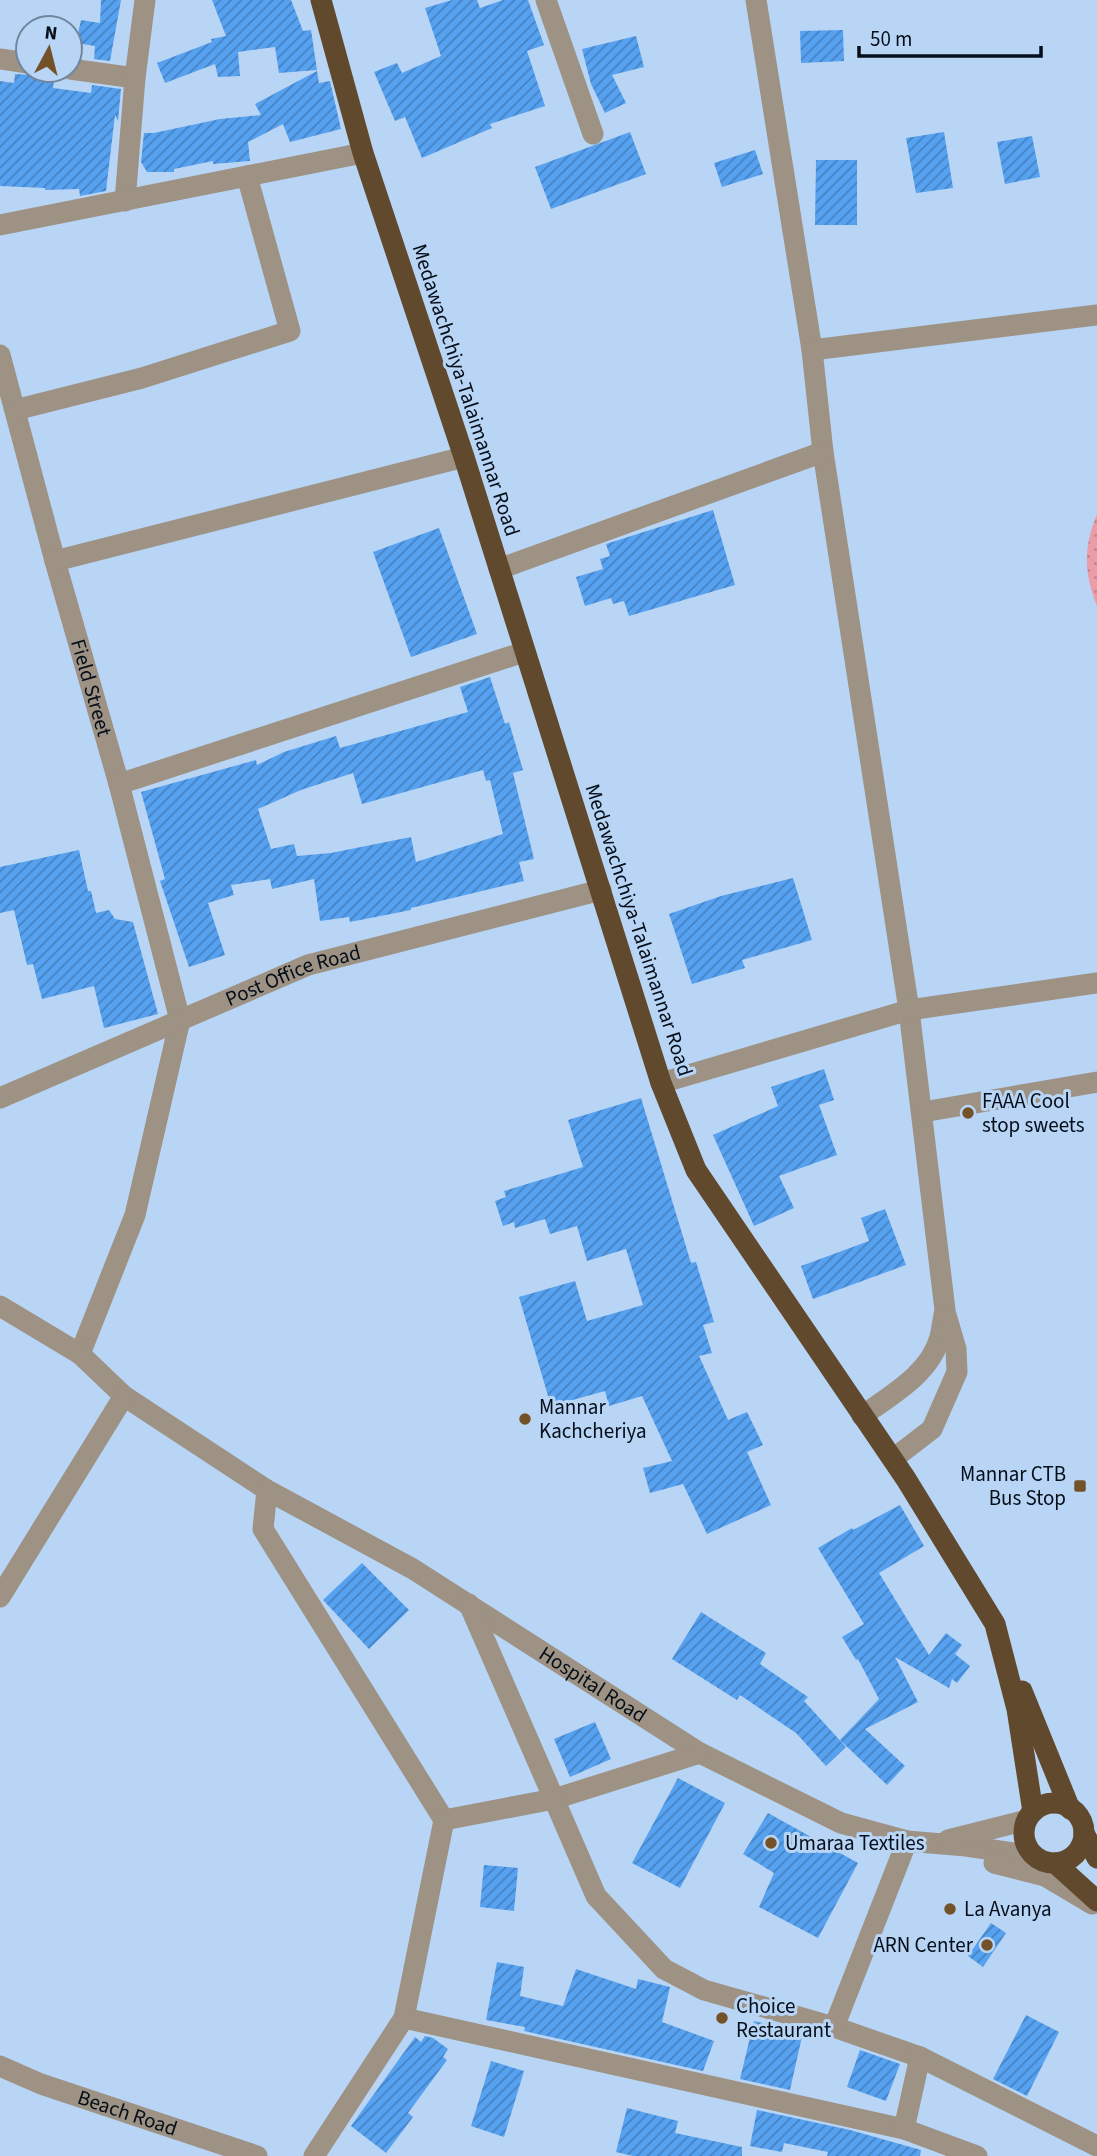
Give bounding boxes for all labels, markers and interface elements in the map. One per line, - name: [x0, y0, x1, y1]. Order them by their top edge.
- north arrow: [14, 14, 84, 84]
- scale bar: [859, 14, 1041, 58]
- text: N: [43, 19, 59, 48]
- text: 50 m: [870, 24, 912, 54]
- street label: Medawachchiya-Talaimannar Road: [405, 240, 527, 540]
- street label: Field Street: [63, 636, 120, 740]
- street label: Medawachchiya-Talaimannar Road: [578, 780, 700, 1080]
- street label: Post Office Road: [221, 937, 364, 1014]
- place label: FAAA Cool stop sweets: [982, 1086, 1085, 1140]
- marker: FAAA Cool stop sweets: [960, 1105, 976, 1121]
- place label: Mannar Kachcheriya: [539, 1392, 647, 1446]
- marker: Mannar Kachcheriya: [517, 1411, 533, 1427]
- place label: Mannar CTB Bus Stop: [960, 1459, 1066, 1513]
- marker: Mannar CTB Bus Stop: [1072, 1478, 1088, 1494]
- street label: Hospital Road: [533, 1639, 653, 1730]
- place label: Umaraa Textiles: [785, 1828, 925, 1858]
- marker: Umaraa Textiles: [763, 1835, 779, 1851]
- place label: La Avanya: [964, 1894, 1052, 1924]
- marker: La Avanya: [942, 1901, 958, 1917]
- place label: ARN Center: [873, 1930, 974, 1960]
- marker: ARN Center: [979, 1937, 995, 1953]
- place label: Choice Restaurant: [736, 1991, 831, 2045]
- marker: Choice Restaurant: [714, 2010, 730, 2026]
- street label: Beach Road: [74, 2082, 181, 2143]

